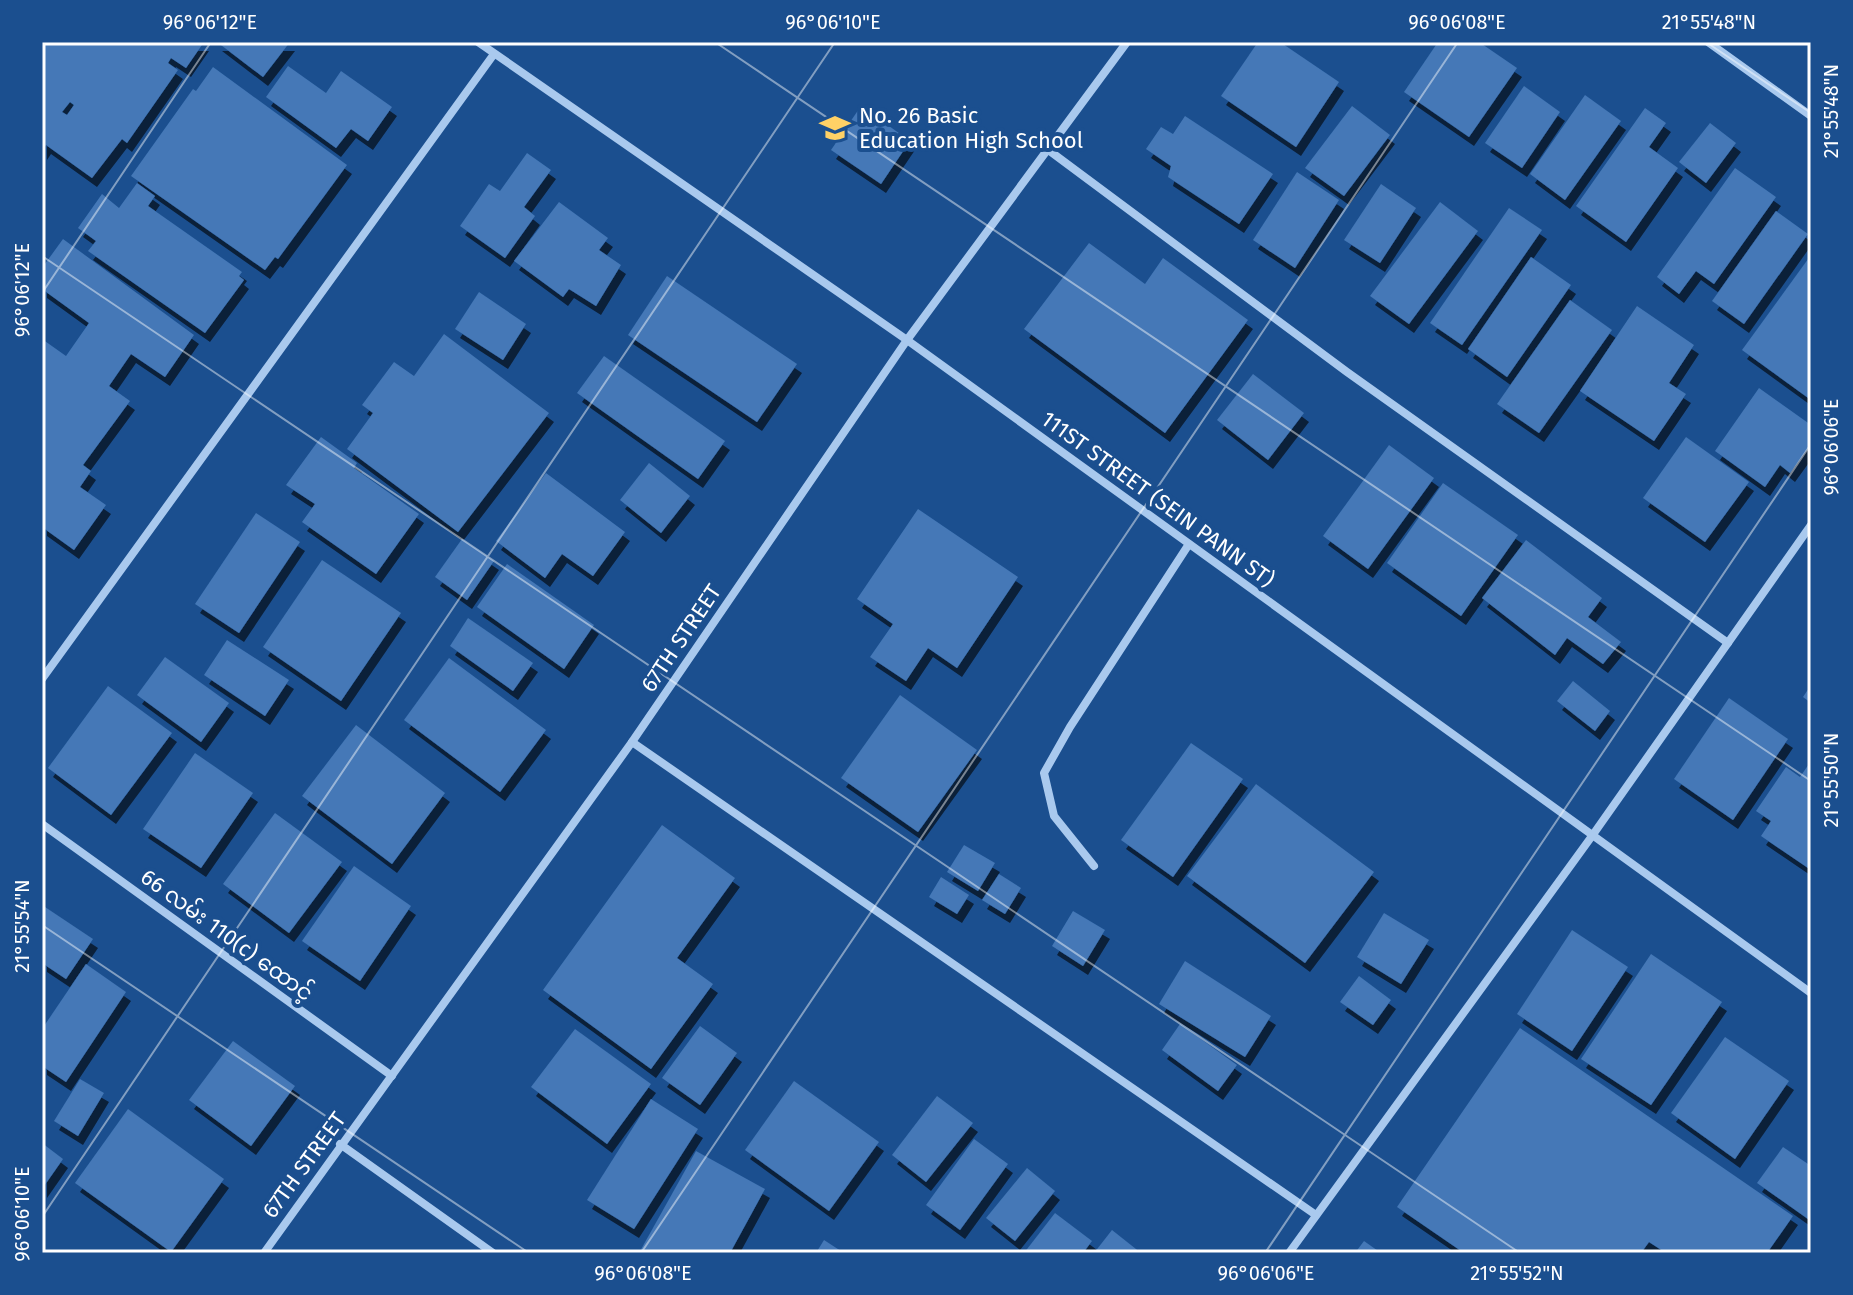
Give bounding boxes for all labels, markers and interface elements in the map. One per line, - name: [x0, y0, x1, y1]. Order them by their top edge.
- text: 96°06'12"E: [163, 10, 257, 34]
- text: 96°06'10"E: [785, 10, 881, 34]
- text: 96°06'08"E: [1408, 10, 1506, 34]
- text: 21°55'48"N: [1662, 10, 1756, 34]
- text: 21°55'48"N: [1819, 64, 1843, 158]
- place label: No. 26 Basic Education High School: [859, 102, 1083, 154]
- school or university icon: No. 26 Basic Education High School: [818, 111, 852, 145]
- text: 96°06'12"E: [10, 243, 34, 337]
- text: 96°06'06"E: [1819, 398, 1843, 496]
- street label: 111ST STREET (SEIN PANN ST): [1036, 405, 1280, 593]
- street label: 67TH STREET: [635, 578, 727, 697]
- text: 21°55'50"N: [1819, 733, 1843, 827]
- street label: 66 လမ်း 110(c) ထောင့်: [134, 862, 320, 1008]
- text: 21°55'54"N: [10, 879, 34, 973]
- street label: 67TH STREET: [257, 1106, 352, 1223]
- text: 96°06'10"E: [10, 1166, 34, 1262]
- text: 96°06'08"E: [594, 1261, 692, 1285]
- text: 96°06'06"E: [1217, 1261, 1315, 1285]
- text: 21°55'52"N: [1470, 1261, 1564, 1285]

